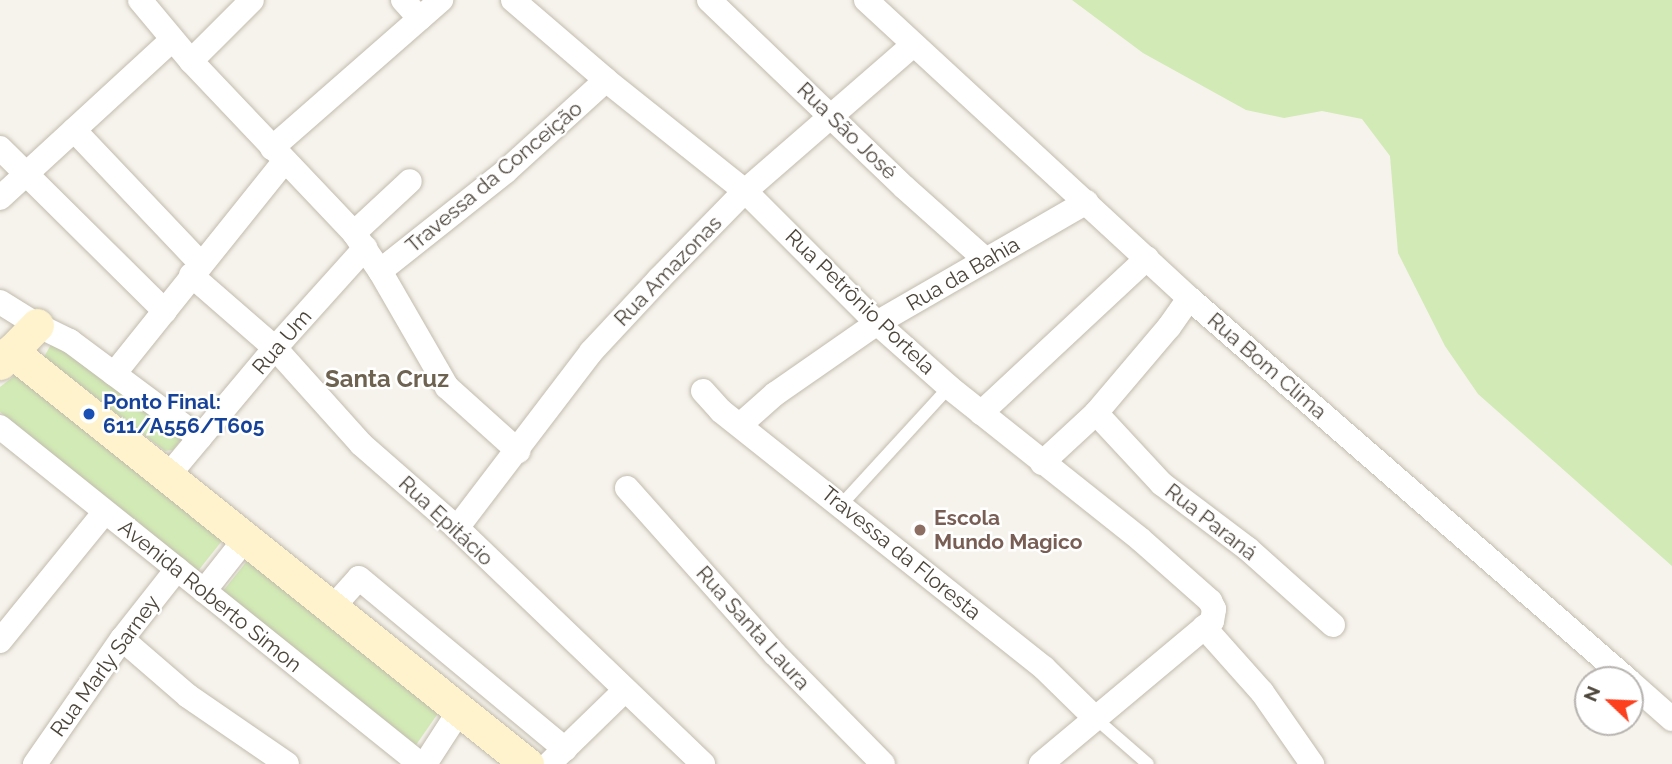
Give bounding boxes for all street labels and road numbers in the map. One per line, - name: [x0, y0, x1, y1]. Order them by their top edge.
- street label: Rua São José: [792, 77, 902, 185]
- street label: Travessa da Conceição: [401, 96, 587, 258]
- street label: Rua Amazonas: [609, 210, 727, 332]
- street label: Rua Petrônio Portela: [780, 224, 940, 380]
- street label: Rua da Bahia: [902, 231, 1024, 317]
- street label: Rua Um: [247, 304, 317, 380]
- street label: Rua Bom Clima: [1202, 307, 1332, 425]
- street label: Rua Epitácio: [393, 471, 499, 571]
- street label: Rua Paraná: [1160, 478, 1262, 566]
- street label: Travessa da Floresta: [816, 481, 986, 625]
- street label: Avenida Roberto Simon: [114, 514, 306, 678]
- street label: Rua Santa Laura: [691, 561, 815, 695]
- street label: Rua Marly Sarney: [45, 590, 165, 742]

